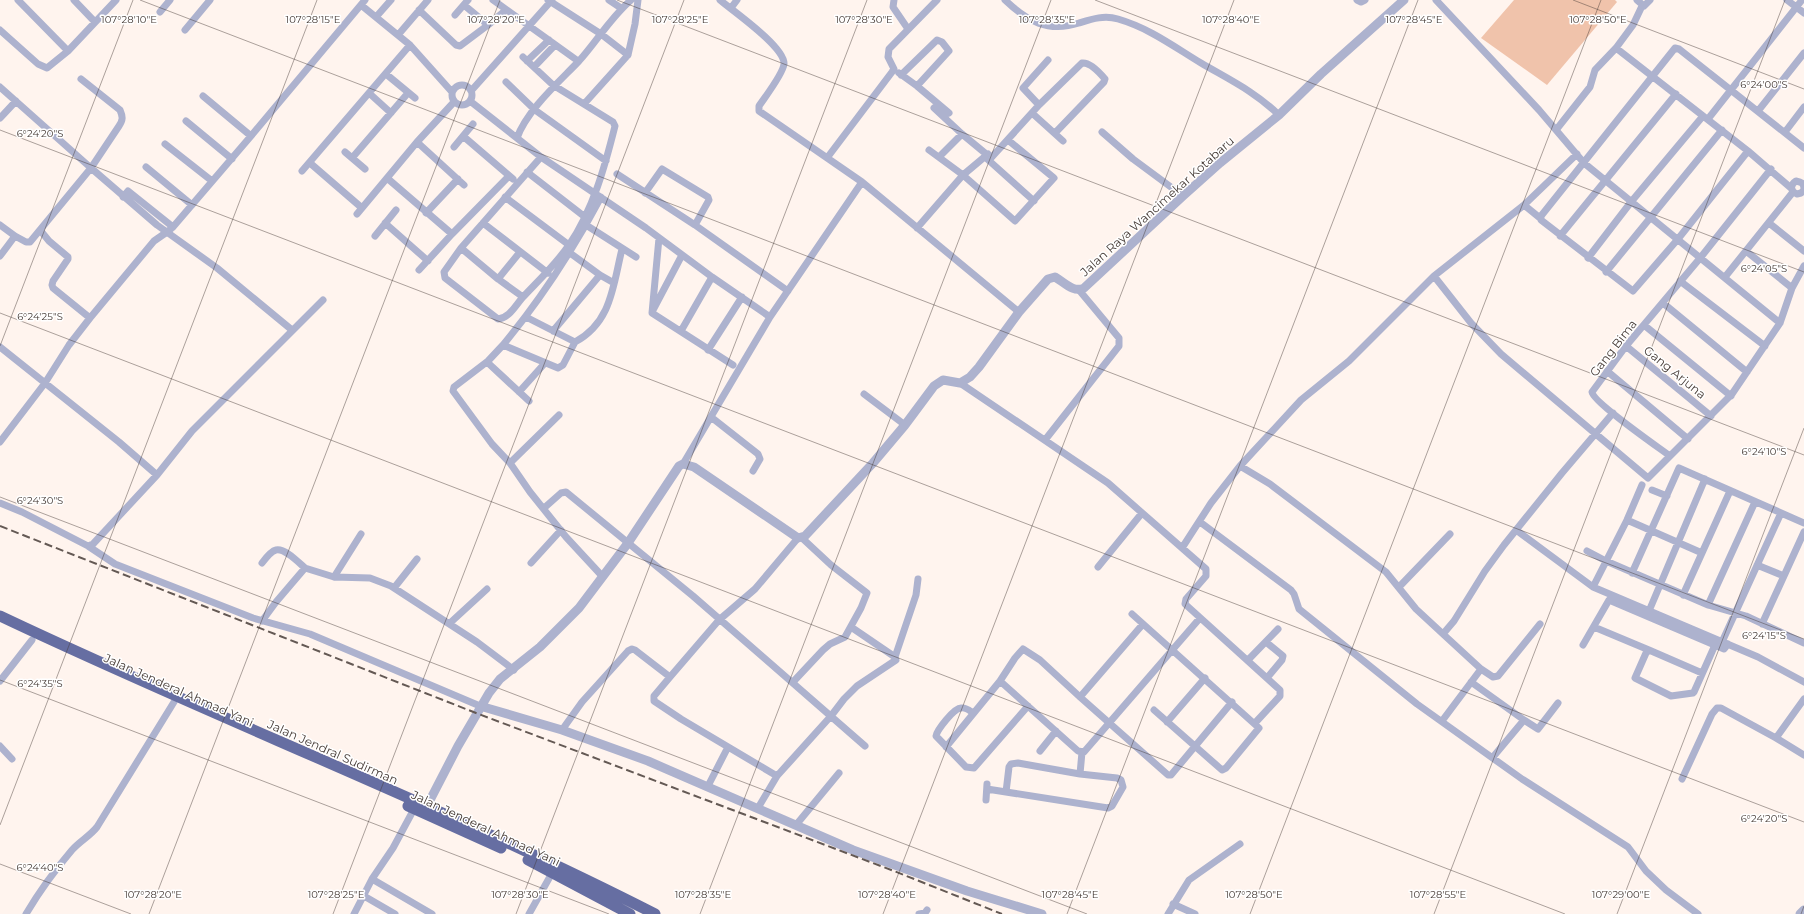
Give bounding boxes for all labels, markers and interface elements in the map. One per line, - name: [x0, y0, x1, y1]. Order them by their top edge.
- text: 107°28'10"E: [101, 13, 157, 26]
- text: 107°28'15"E: [286, 13, 341, 26]
- text: 107°28'20"E: [467, 13, 525, 26]
- text: 107°28'25"E: [652, 13, 709, 26]
- text: 107°28'30"E: [835, 13, 893, 26]
- text: 107°28'35"E: [1019, 13, 1076, 26]
- text: 107°28'40"E: [1202, 13, 1260, 26]
- text: 107°28'45"E: [1386, 13, 1443, 26]
- text: 107°28'50"E: [1569, 13, 1627, 26]
- text: 6°24'00"S: [1740, 78, 1788, 91]
- text: 6°24'20"S: [17, 127, 63, 140]
- street label: Jalan Raya Wancimekar Kotabaru: [1076, 133, 1237, 280]
- text: 6°24'05"S: [1741, 262, 1787, 275]
- text: 6°24'25"S: [17, 310, 63, 323]
- street label: Gang Bima: [1586, 317, 1640, 379]
- street label: Gang Arjuna: [1641, 342, 1709, 402]
- text: 6°24'10"S: [1742, 445, 1786, 458]
- text: 6°24'30"S: [17, 494, 63, 507]
- text: 6°24'15"S: [1742, 629, 1786, 642]
- street label: Jalan Jenderal Ahmad Yani: [101, 650, 256, 730]
- text: 6°24'35"S: [17, 677, 63, 690]
- street label: Jalan Jendral Sudirman: [264, 716, 401, 788]
- street label: Jalan Jenderal Ahmad Yani: [408, 786, 563, 869]
- text: 6°24'20"S: [1741, 812, 1787, 825]
- text: 6°24'40"S: [17, 861, 63, 874]
- text: 107°28'20"E: [124, 888, 182, 901]
- text: 107°28'25"E: [308, 888, 365, 901]
- text: 107°28'30"E: [491, 888, 549, 901]
- text: 107°28'35"E: [675, 888, 732, 901]
- text: 107°28'40"E: [858, 888, 916, 901]
- text: 107°28'45"E: [1042, 888, 1099, 901]
- text: 107°28'50"E: [1225, 888, 1283, 901]
- text: 107°28'55"E: [1410, 888, 1467, 901]
- text: 107°29'00"E: [1592, 888, 1650, 901]

